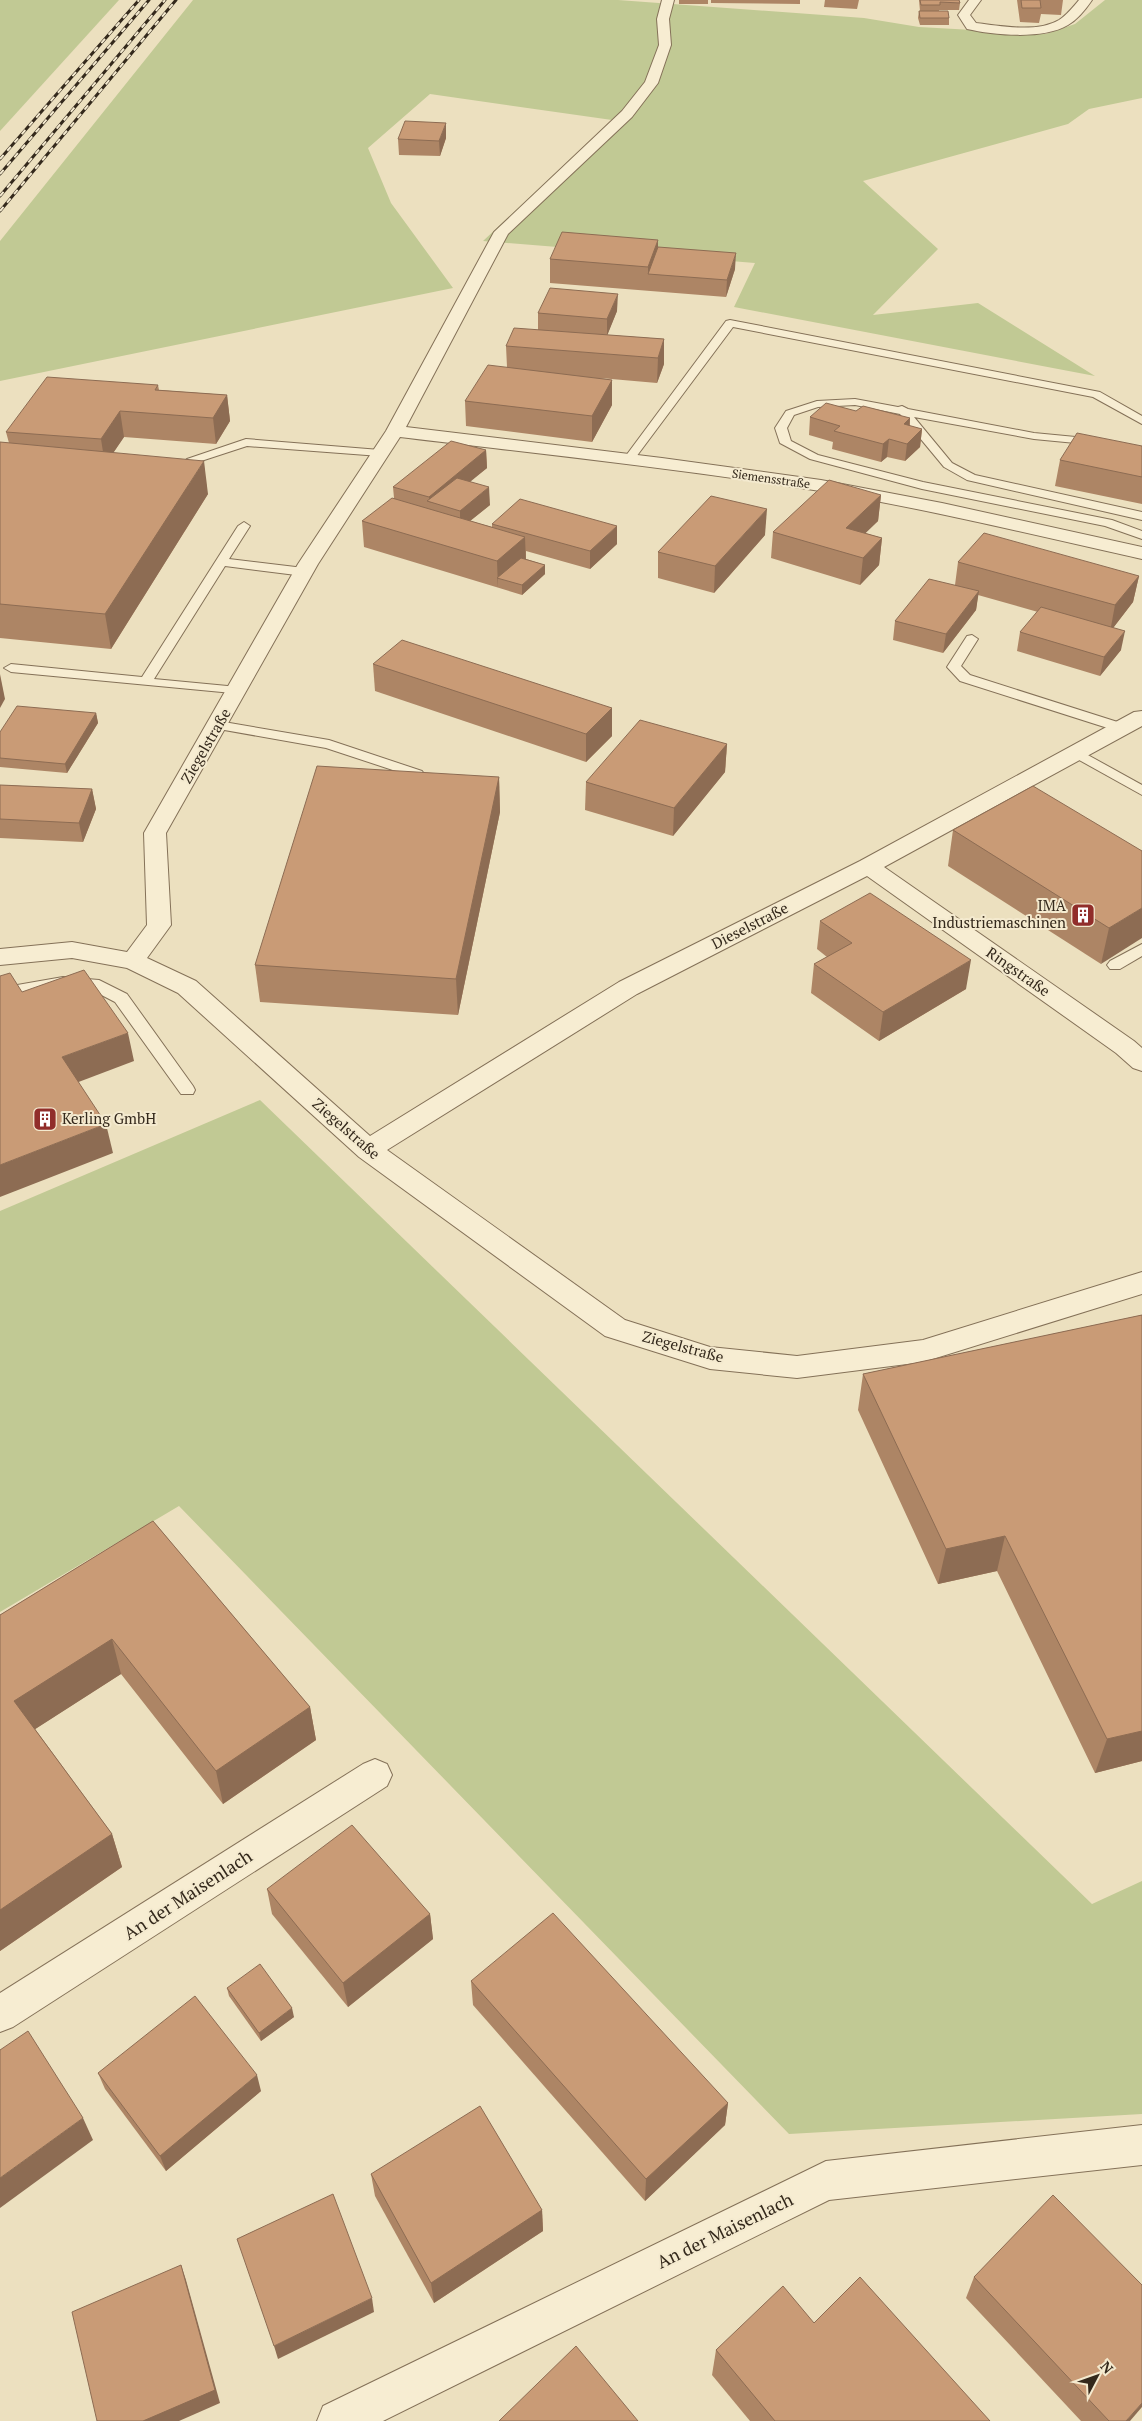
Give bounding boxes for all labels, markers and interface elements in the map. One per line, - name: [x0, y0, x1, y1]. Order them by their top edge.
- street label: Siemensstraße: [731, 466, 811, 491]
- street label: Ziegelstraße: [176, 704, 235, 787]
- place label: IMA Industriemaschinen: [932, 895, 1067, 932]
- street label: Dieselstraße: [708, 897, 791, 953]
- building icon: IMA Industriemaschinen: [1070, 902, 1096, 928]
- street label: Ringstraße: [983, 942, 1054, 1000]
- street label: Ziegelstraße: [309, 1093, 385, 1163]
- building icon: Kerling GmbH: [32, 1106, 58, 1132]
- place label: Kerling GmbH: [62, 1108, 156, 1128]
- street label: Ziegelstraße: [640, 1326, 726, 1367]
- street label: An der Maisenlach: [119, 1843, 257, 1945]
- street label: An der Maisenlach: [652, 2187, 797, 2274]
- north arrow: [1072, 2351, 1122, 2401]
- text: N: [1097, 2357, 1118, 2378]

